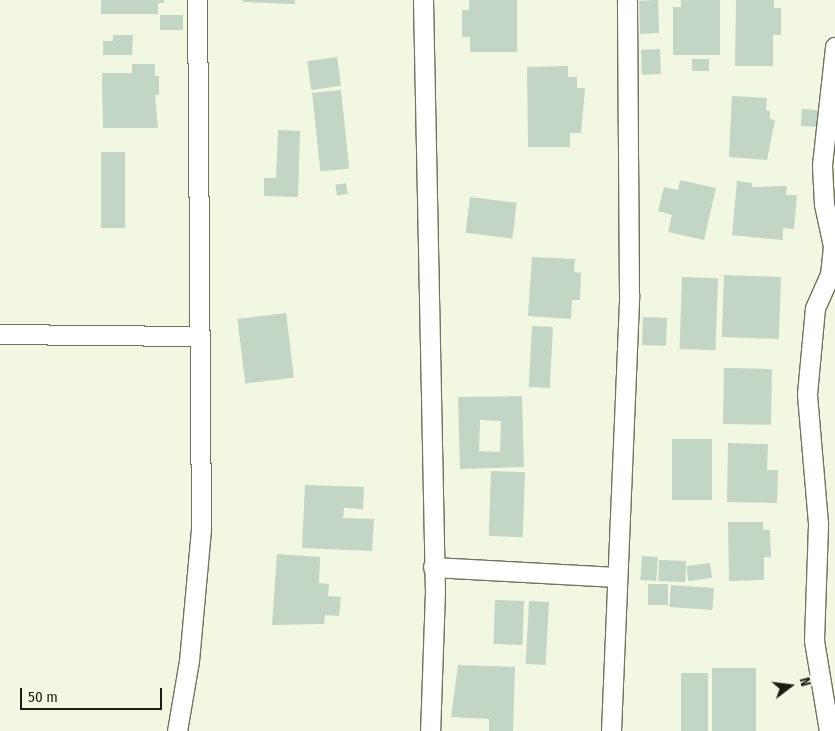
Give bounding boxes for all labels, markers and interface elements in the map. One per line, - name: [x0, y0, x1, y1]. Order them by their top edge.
- north arrow: [765, 661, 815, 711]
- text: N: [796, 676, 814, 688]
- scale bar: [22, 678, 165, 710]
- text: 50 m: [28, 688, 58, 706]

